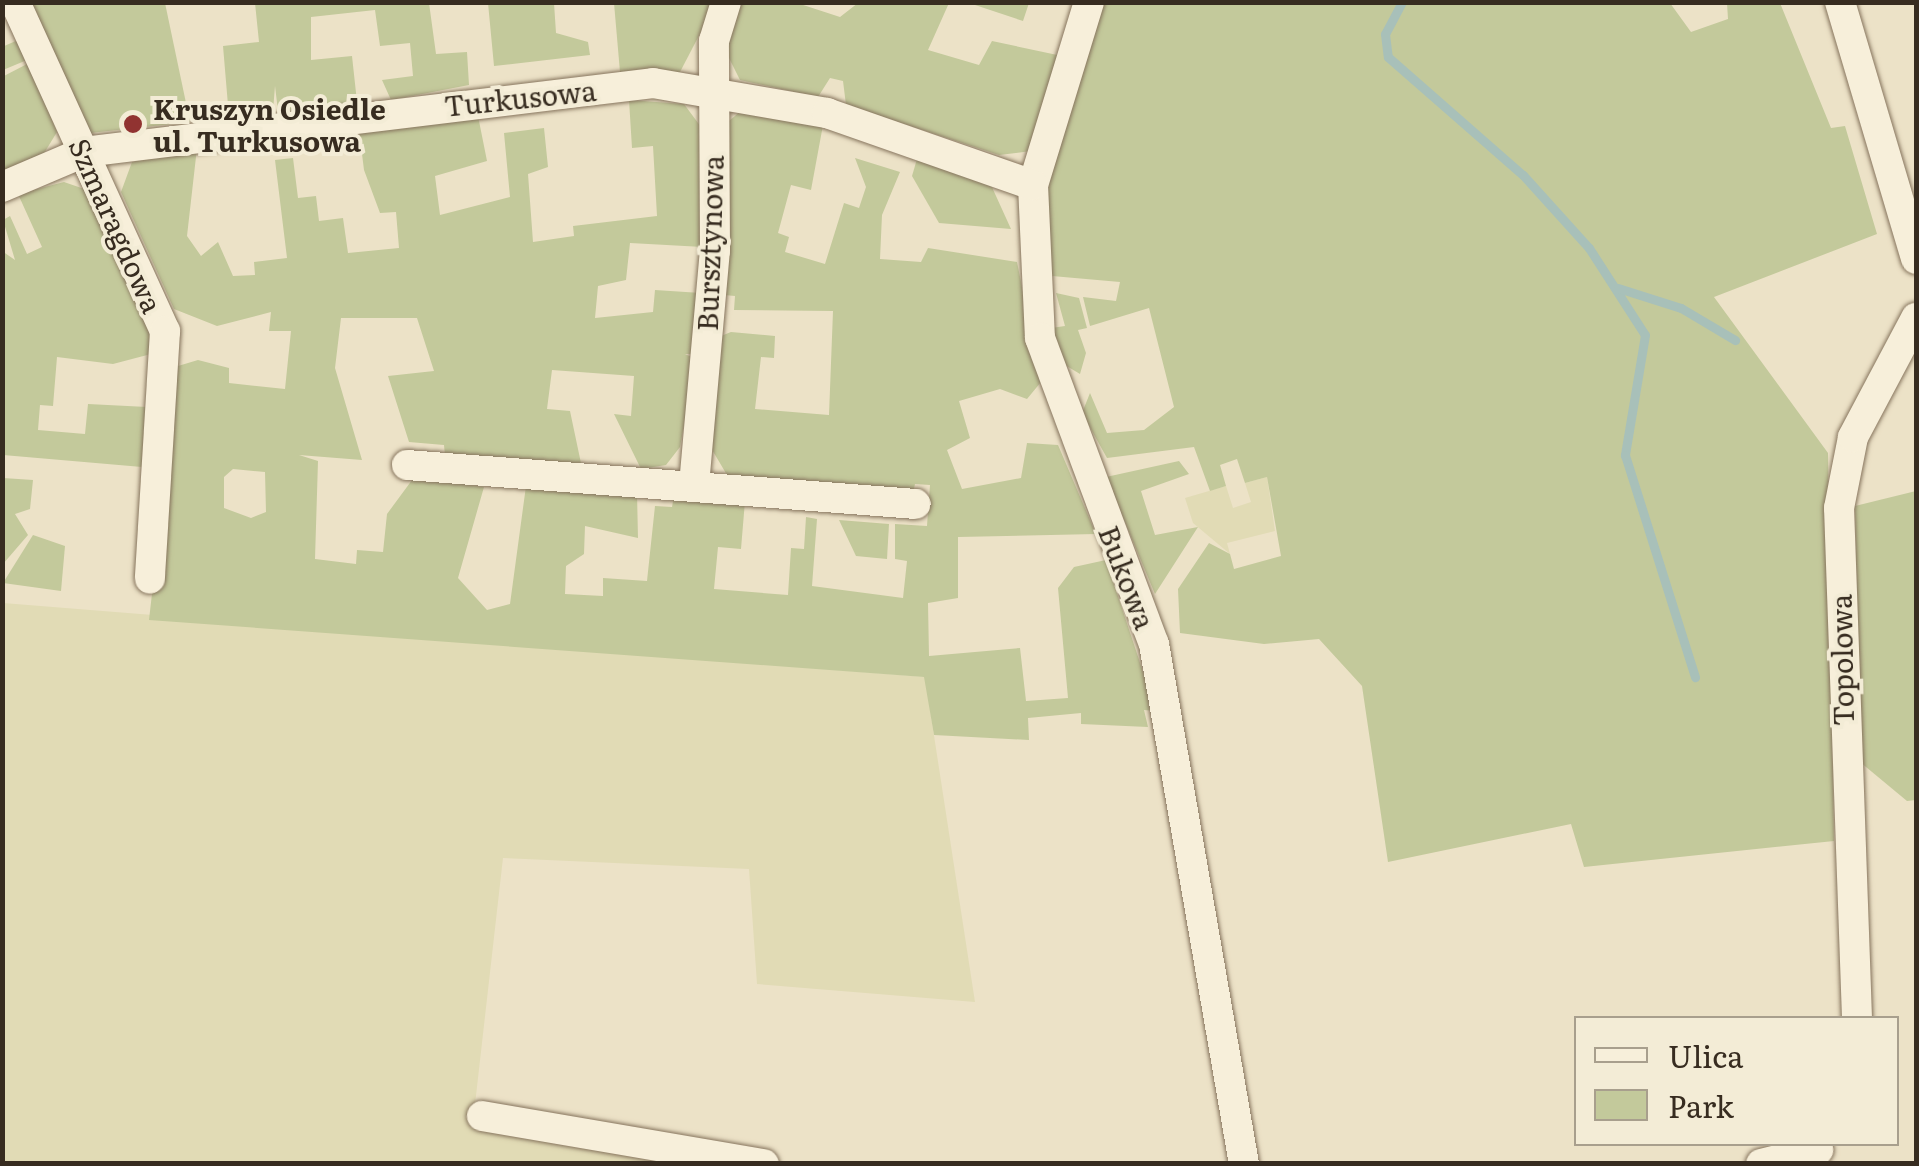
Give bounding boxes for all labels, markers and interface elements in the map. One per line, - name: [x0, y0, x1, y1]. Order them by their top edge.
- street label: Turkusowa: [442, 72, 598, 122]
- place label: Kruszyn Osiedle ul. Turkusowa: [153, 91, 386, 157]
- marker: Kruszyn Osiedle ul. Turkusowa: [122, 113, 144, 135]
- street label: Szmaragdowa: [64, 132, 170, 318]
- street label: Bursztynowa: [689, 154, 729, 332]
- street label: Bukowa: [1093, 521, 1163, 633]
- street label: Topolowa: [1823, 594, 1859, 726]
- legend: [1574, 1016, 1899, 1146]
- text: Ulica: [1668, 1033, 1743, 1077]
- text: Park: [1668, 1083, 1734, 1127]

